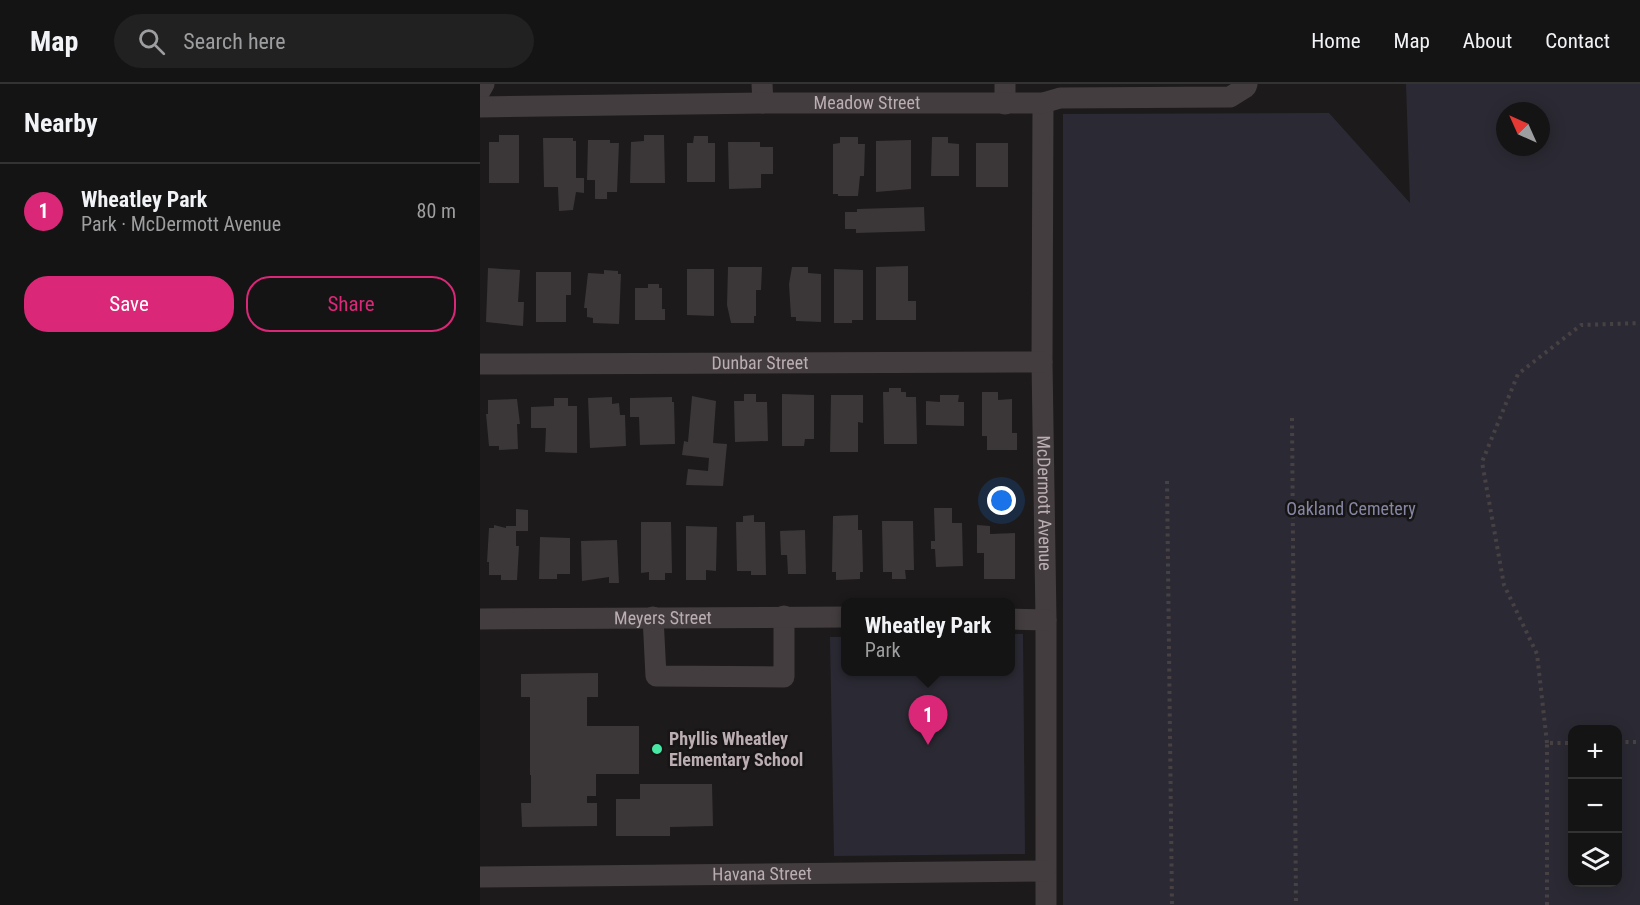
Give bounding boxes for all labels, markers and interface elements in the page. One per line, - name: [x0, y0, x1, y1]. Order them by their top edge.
- search box: [114, 14, 534, 68]
- text: Map: [30, 25, 78, 58]
- icon: search: [135, 25, 168, 58]
- text: Search here: [183, 29, 286, 54]
- text: Home: [1311, 29, 1361, 53]
- text: Map: [1394, 29, 1430, 53]
- text: About: [1463, 29, 1512, 53]
- text: Contact: [1545, 29, 1610, 53]
- street label: Meadow Street: [814, 92, 920, 113]
- north arrow: [1496, 102, 1550, 156]
- text: Nearby: [24, 108, 98, 138]
- text: Wheatley Park: [81, 187, 207, 212]
- text: 1: [38, 199, 49, 223]
- text: 80 m: [417, 199, 456, 223]
- text: Park · McDermott Avenue: [81, 212, 281, 236]
- button: Save: [24, 276, 234, 332]
- button: Share: [246, 276, 456, 332]
- street label: Dunbar Street: [711, 352, 809, 373]
- street label: McDermott Avenue: [1033, 435, 1056, 571]
- your location: [987, 486, 1016, 515]
- park label: Oakland Cemetery: [1286, 498, 1416, 519]
- popup: [841, 598, 1015, 676]
- street label: Meyers Street: [614, 607, 712, 628]
- text: Wheatley Park: [865, 613, 991, 638]
- text: Park: [865, 638, 901, 662]
- pin: 1: [908, 696, 948, 745]
- map controls: [1568, 725, 1622, 887]
- button: +: [1568, 725, 1622, 779]
- place label: Phyllis Wheatley Elementary School: [669, 728, 803, 770]
- marker: Phyllis Wheatley Elementary School: [650, 742, 664, 756]
- button: −: [1568, 779, 1622, 833]
- button: layers: [1568, 833, 1622, 887]
- street label: Havana Street: [712, 862, 812, 885]

